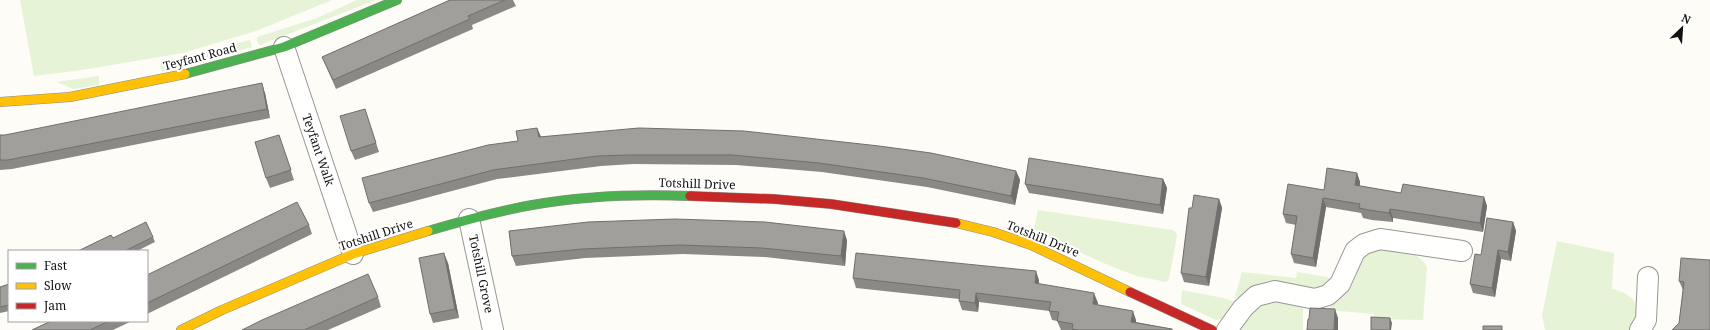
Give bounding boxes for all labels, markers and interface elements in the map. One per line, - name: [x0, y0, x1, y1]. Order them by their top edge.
- north arrow: [1662, 8, 1702, 48]
- text: N: [1679, 10, 1694, 27]
- street label: Teyfant Road: [161, 38, 239, 74]
- street label: Teyfant Walk: [298, 111, 339, 189]
- street label: Totshill Drive: [658, 174, 736, 193]
- street label: Totshill Drive: [337, 215, 415, 254]
- street label: Totshill Drive: [1004, 216, 1082, 261]
- street label: Totshill Grove: [465, 233, 498, 315]
- legend: [8, 250, 148, 322]
- text: Fast: [44, 257, 67, 274]
- text: Slow: [44, 277, 72, 294]
- text: Jam: [43, 297, 66, 314]

